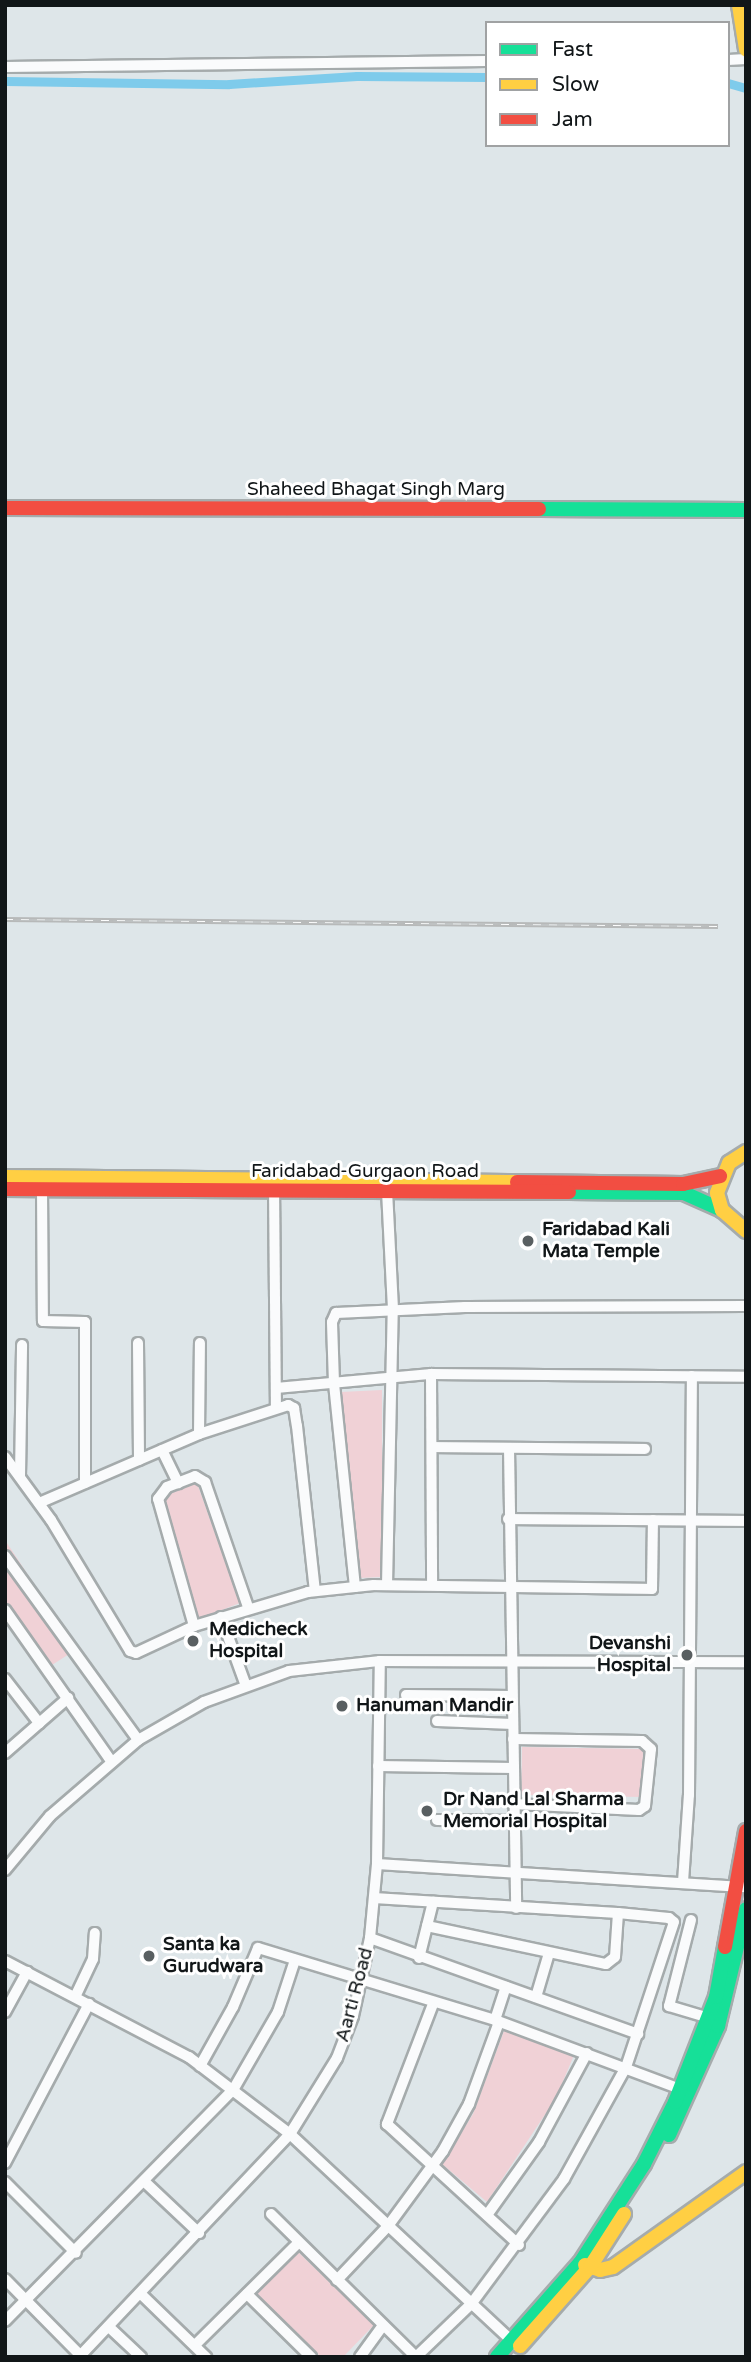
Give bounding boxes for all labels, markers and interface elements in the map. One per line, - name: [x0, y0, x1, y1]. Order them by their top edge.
- legend: [485, 21, 730, 147]
- text: Fast: [552, 37, 593, 62]
- text: Slow: [552, 72, 599, 97]
- text: Jam: [552, 107, 593, 132]
- street label: Shaheed Bhagat Singh Marg: [247, 479, 505, 501]
- street label: Faridabad-Gurgaon Road: [251, 1161, 479, 1183]
- place label: Faridabad Kali Mata Temple: [542, 1219, 670, 1263]
- marker: Faridabad Kali Mata Temple: [520, 1233, 536, 1249]
- place label: Medicheck Hospital: [209, 1619, 307, 1663]
- marker: Medicheck Hospital: [183, 1631, 203, 1651]
- place label: Devanshi Hospital: [589, 1633, 671, 1677]
- marker: Devanshi Hospital: [677, 1645, 697, 1665]
- place label: Hanuman Mandir: [356, 1695, 513, 1717]
- marker: Hanuman Mandir: [334, 1698, 350, 1714]
- place label: Dr Nand Lal Sharma Memorial Hospital: [443, 1789, 624, 1833]
- marker: Dr Nand Lal Sharma Memorial Hospital: [417, 1801, 437, 1821]
- place label: Santa ka Gurudwara: [163, 1934, 263, 1978]
- street label: Aarti Road: [331, 1945, 379, 2045]
- marker: Santa ka Gurudwara: [141, 1948, 157, 1964]

